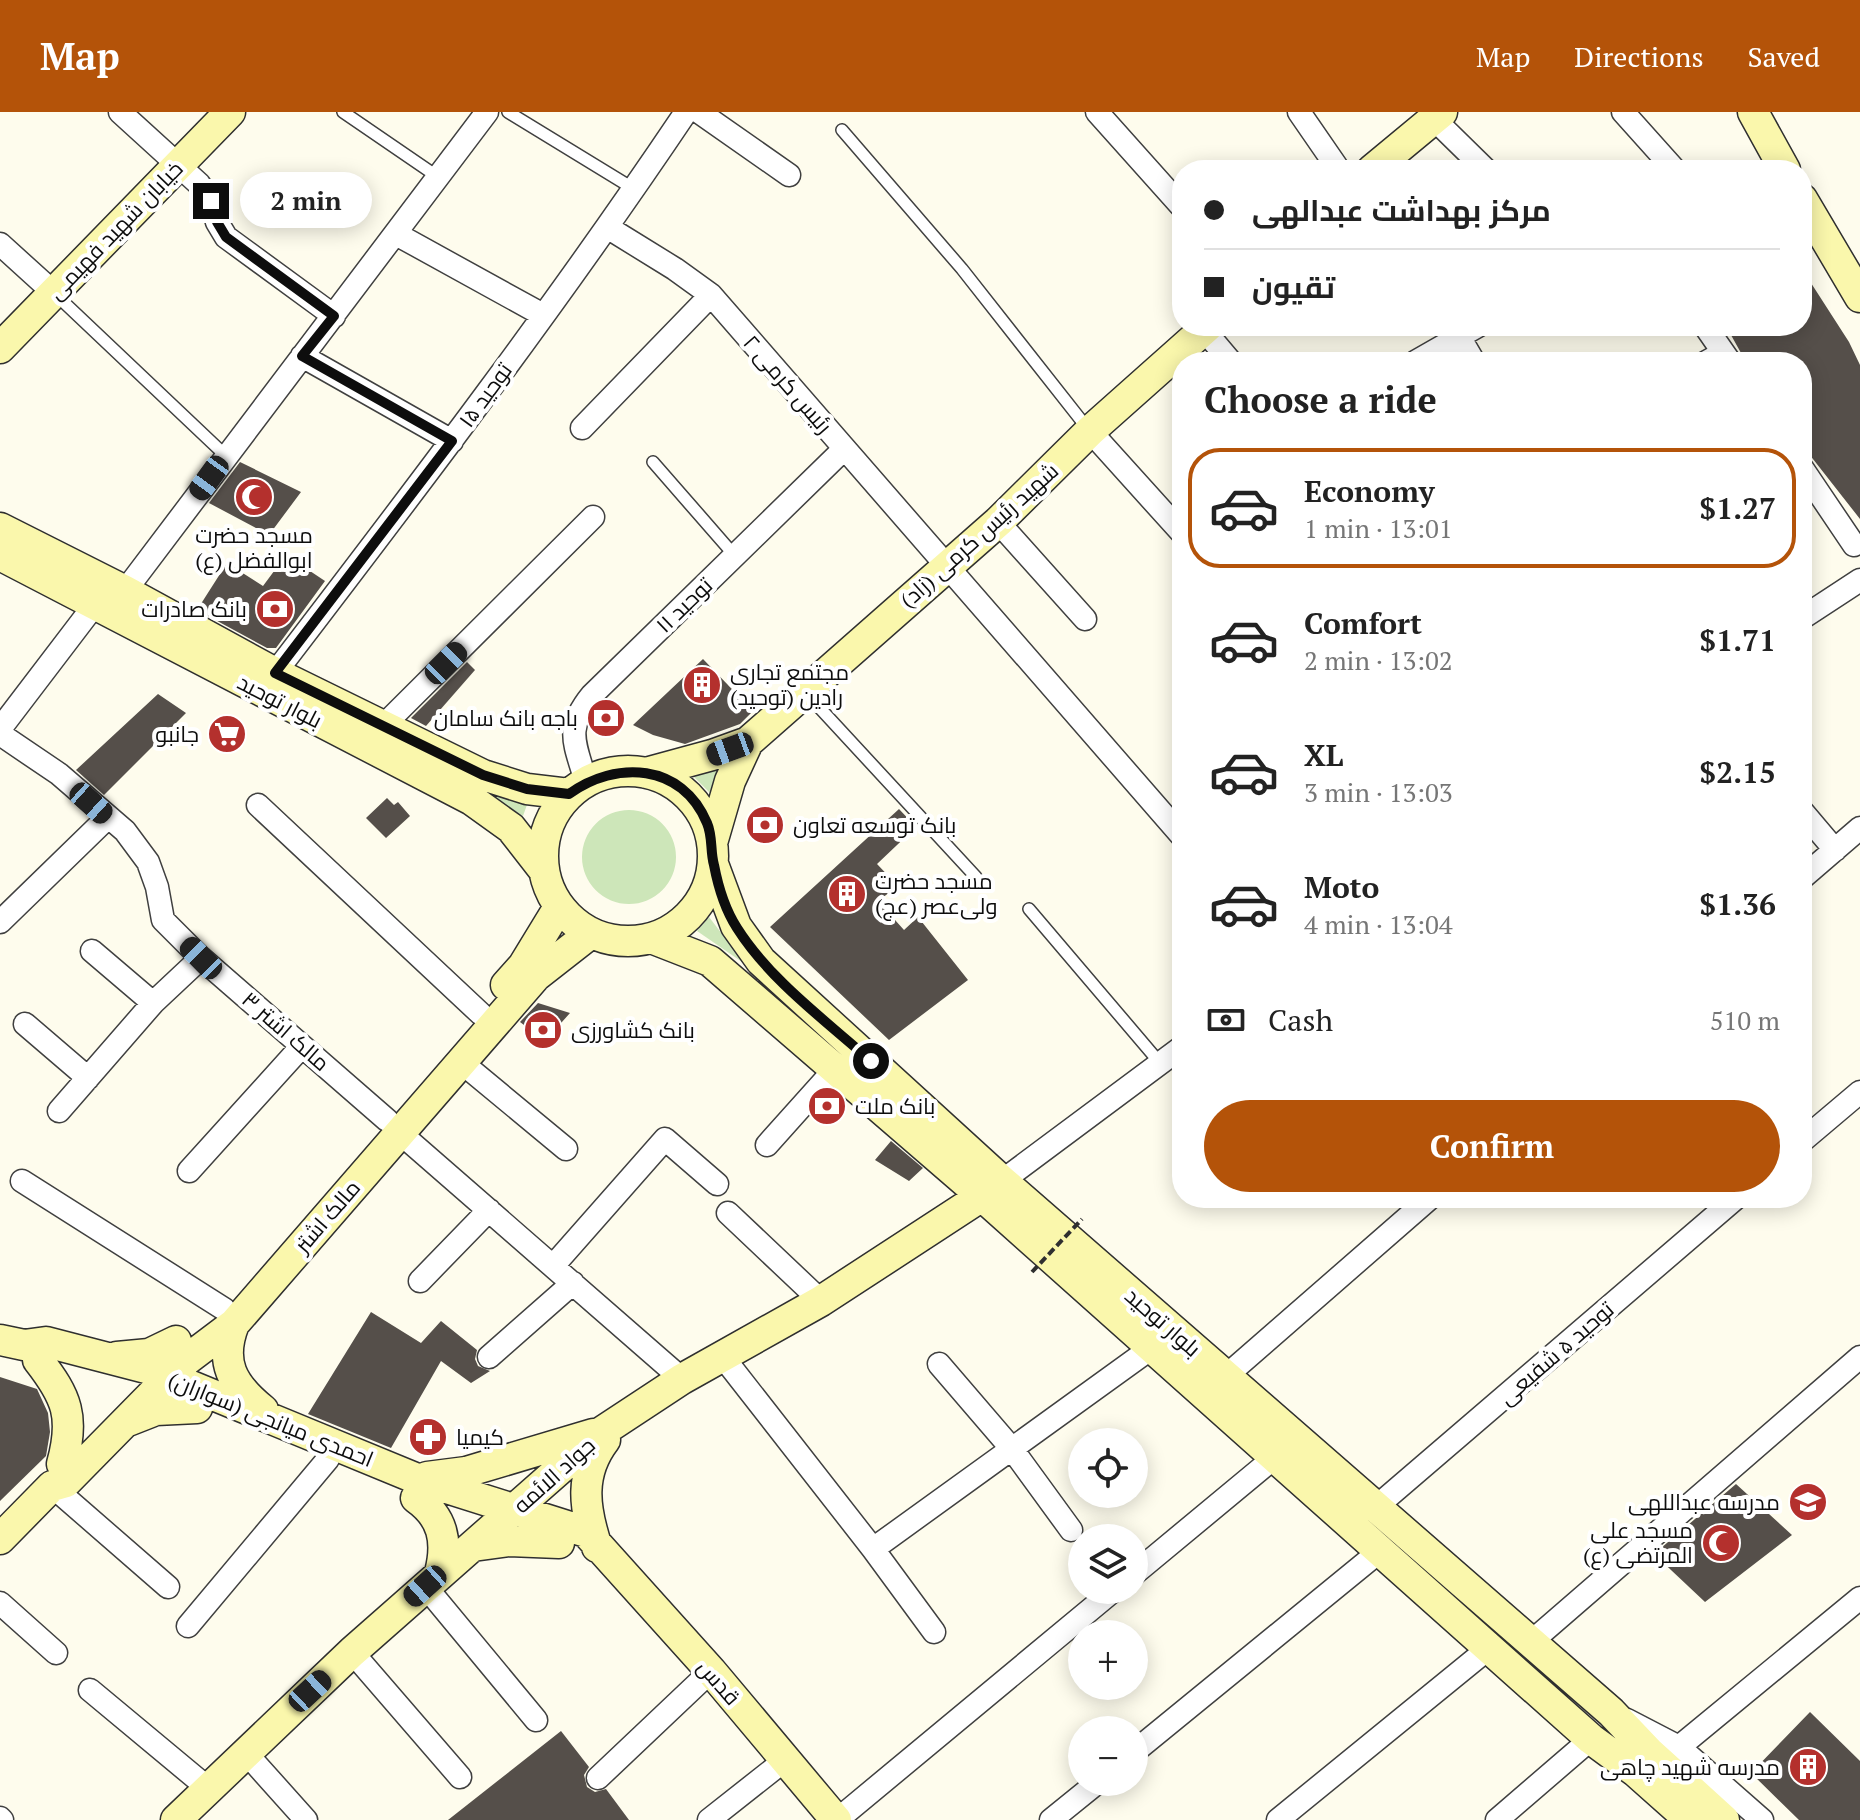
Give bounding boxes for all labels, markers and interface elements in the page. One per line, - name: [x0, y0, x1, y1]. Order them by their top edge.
- text: Map: [40, 31, 120, 81]
- text: Map: [1476, 38, 1530, 75]
- text: Directions: [1574, 38, 1704, 75]
- text: Saved: [1748, 38, 1820, 75]
- street label: خیابان شهید فهیمی: [41, 154, 188, 305]
- callout: 2 min: [239, 173, 371, 229]
- route end: [193, 183, 229, 219]
- text: 2 min: [270, 183, 342, 217]
- text: مرکز بهداشت عبدالهی: [1252, 190, 1551, 230]
- text: تقیون: [1252, 267, 1335, 307]
- street label: رئیس کرمی ۲: [737, 328, 839, 439]
- street label: توحید ۱۵: [451, 356, 518, 433]
- text: Choose a ride: [1204, 376, 1437, 423]
- car: [185, 452, 233, 504]
- street label: شهید رئیس کرمی (زاد): [893, 456, 1064, 614]
- text: Economy: [1304, 471, 1435, 511]
- icon: car: [1208, 472, 1280, 544]
- mosque icon: مسجد حضرت ابوالفضل (ع): [233, 476, 275, 518]
- text: $1.27: [1699, 488, 1776, 528]
- text: 1 min · 13:01: [1304, 511, 1453, 545]
- place label: مسجد حضرت ابوالفضل (ع): [195, 520, 313, 575]
- street label: توحید ۱۱: [649, 571, 718, 639]
- bank icon: بانک صادرات: [254, 588, 296, 630]
- place label: بانک صادرات: [141, 594, 247, 623]
- text: Comfort: [1304, 603, 1422, 643]
- icon: car: [1208, 604, 1280, 676]
- text: $1.71: [1699, 620, 1776, 660]
- car: [421, 638, 471, 688]
- text: 2 min · 13:02: [1304, 643, 1453, 677]
- place label: مجتمع تجاری رادین (توحید): [730, 657, 849, 711]
- building icon: مجتمع تجاری رادین (توحید): [681, 664, 723, 706]
- street label: بلوار توحید: [233, 667, 328, 734]
- bank icon: باجه بانک سامان: [585, 697, 627, 739]
- place label: باجه بانک سامان: [434, 703, 578, 732]
- supermarket icon: جانبو: [206, 713, 248, 755]
- place label: جانبو: [155, 719, 199, 748]
- car: [703, 730, 757, 768]
- text: XL: [1304, 735, 1343, 775]
- icon: car: [1208, 736, 1280, 808]
- text: $2.15: [1699, 752, 1776, 792]
- text: 3 min · 13:03: [1304, 775, 1453, 809]
- car: [65, 778, 117, 828]
- bank icon: بانک توسعه تعاون: [744, 804, 786, 846]
- place label: بانک توسعه تعاون: [793, 810, 956, 839]
- place label: مسجد حضرت ولی‌عصر (عج): [875, 866, 997, 921]
- text: Moto: [1304, 867, 1379, 907]
- icon: car: [1208, 868, 1280, 940]
- building icon: مسجد حضرت ولی‌عصر (عج): [826, 873, 868, 915]
- text: $1.36: [1699, 884, 1776, 924]
- text: 4 min · 13:04: [1304, 907, 1453, 941]
- car: [176, 933, 226, 983]
- street label: مالک اشتر ۳: [236, 984, 336, 1077]
- icon: cash: [1204, 998, 1248, 1042]
- text: Cash: [1268, 1000, 1333, 1040]
- text: 510 m: [1710, 1003, 1780, 1037]
- bank icon: بانک کشاورزی: [522, 1009, 564, 1051]
- place label: بانک کشاورزی: [571, 1015, 695, 1044]
- route start: [853, 1043, 889, 1079]
- bank icon: بانک ملت: [806, 1085, 848, 1127]
- place label: بانک ملت: [855, 1091, 935, 1120]
- button: Confirm: [1204, 1100, 1780, 1192]
- street label: مالک اشتر: [286, 1173, 366, 1260]
- street label: بلوار توحید: [1119, 1281, 1207, 1363]
- street label: توحید ۵ شفیعی: [1492, 1294, 1620, 1411]
- street label: احمدی میانجی (سواران): [164, 1364, 378, 1473]
- pharmacy icon: کیمیا: [407, 1416, 449, 1458]
- place label: کیمیا: [456, 1422, 504, 1451]
- map controls: [1068, 1428, 1148, 1796]
- button: locate: [1068, 1428, 1148, 1508]
- street label: جواد الائمه: [507, 1430, 601, 1519]
- school or university icon: مدرسه عبداللهی: [1787, 1481, 1829, 1523]
- place label: مدرسه عبداللهی: [1628, 1487, 1780, 1516]
- place label: مسجد علی المرتضی (ع): [1583, 1515, 1693, 1570]
- mosque icon: مسجد علی المرتضی (ع): [1700, 1522, 1742, 1564]
- button: layers: [1068, 1524, 1148, 1604]
- car: [399, 1561, 451, 1611]
- button: +: [1068, 1620, 1148, 1700]
- street label: قدس: [691, 1653, 747, 1711]
- car: [284, 1666, 336, 1716]
- button: −: [1068, 1716, 1148, 1796]
- building icon: مدرسه شهید چاهی: [1787, 1746, 1829, 1788]
- place label: مدرسه شهید چاهی: [1600, 1752, 1780, 1782]

